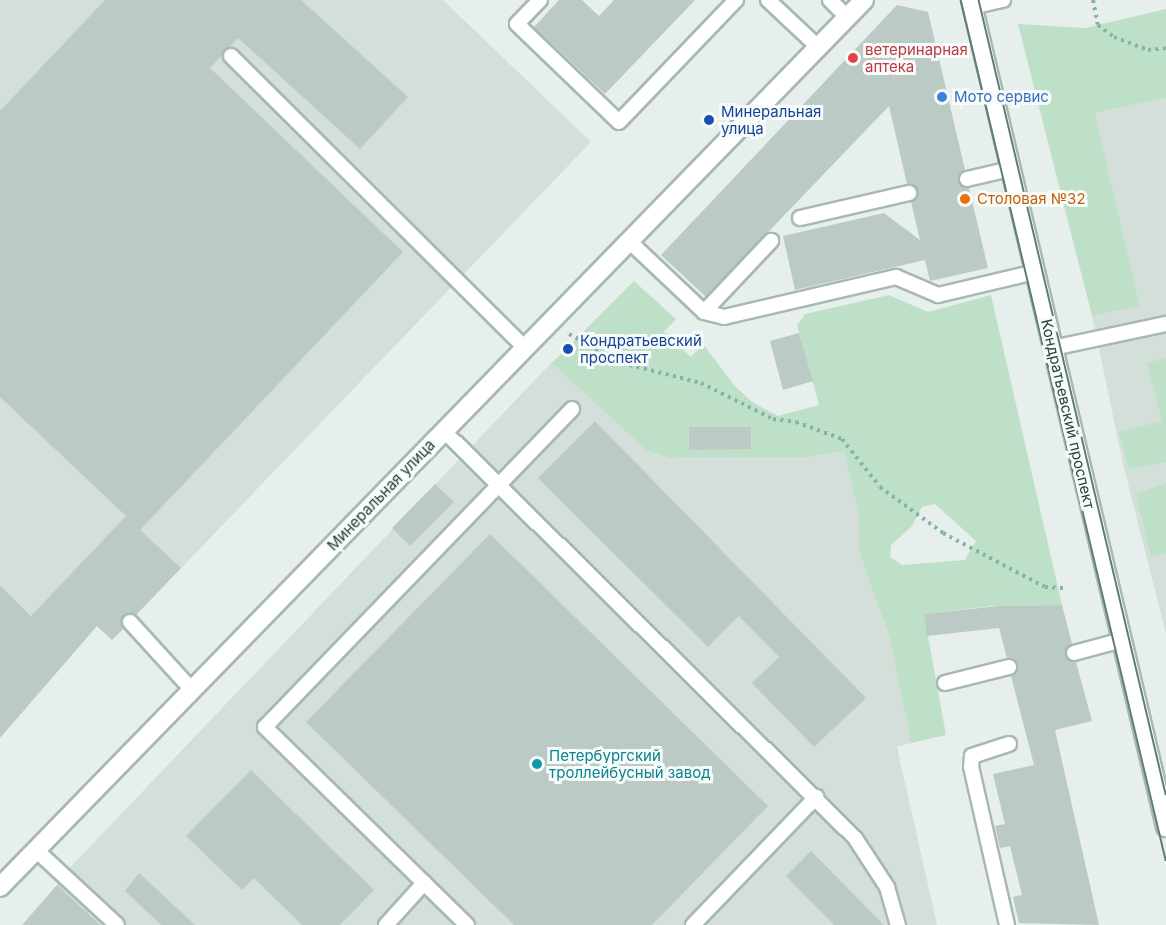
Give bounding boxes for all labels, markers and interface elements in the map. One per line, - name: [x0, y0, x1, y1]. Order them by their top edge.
- place label: ветеринарная аптека: [865, 40, 968, 75]
- marker: ветеринарная аптека: [846, 51, 860, 65]
- place label: Мото сервис: [954, 88, 1049, 106]
- marker: Мото сервис: [935, 90, 949, 104]
- place label: Минеральная улица: [721, 102, 821, 137]
- marker: Минеральная улица: [702, 113, 716, 127]
- place label: Столовая №32: [977, 190, 1086, 208]
- marker: Столовая №32: [958, 192, 972, 206]
- street label: Кондратьевский проспект: [1037, 317, 1099, 511]
- place label: Кондратьевский проспект: [580, 331, 702, 366]
- marker: Кондратьевский проспект: [561, 342, 575, 356]
- street label: Минеральная улица: [323, 436, 439, 554]
- place label: Петербургский троллейбусный завод: [549, 746, 711, 781]
- marker: Петербургский троллейбусный завод: [530, 757, 544, 771]

